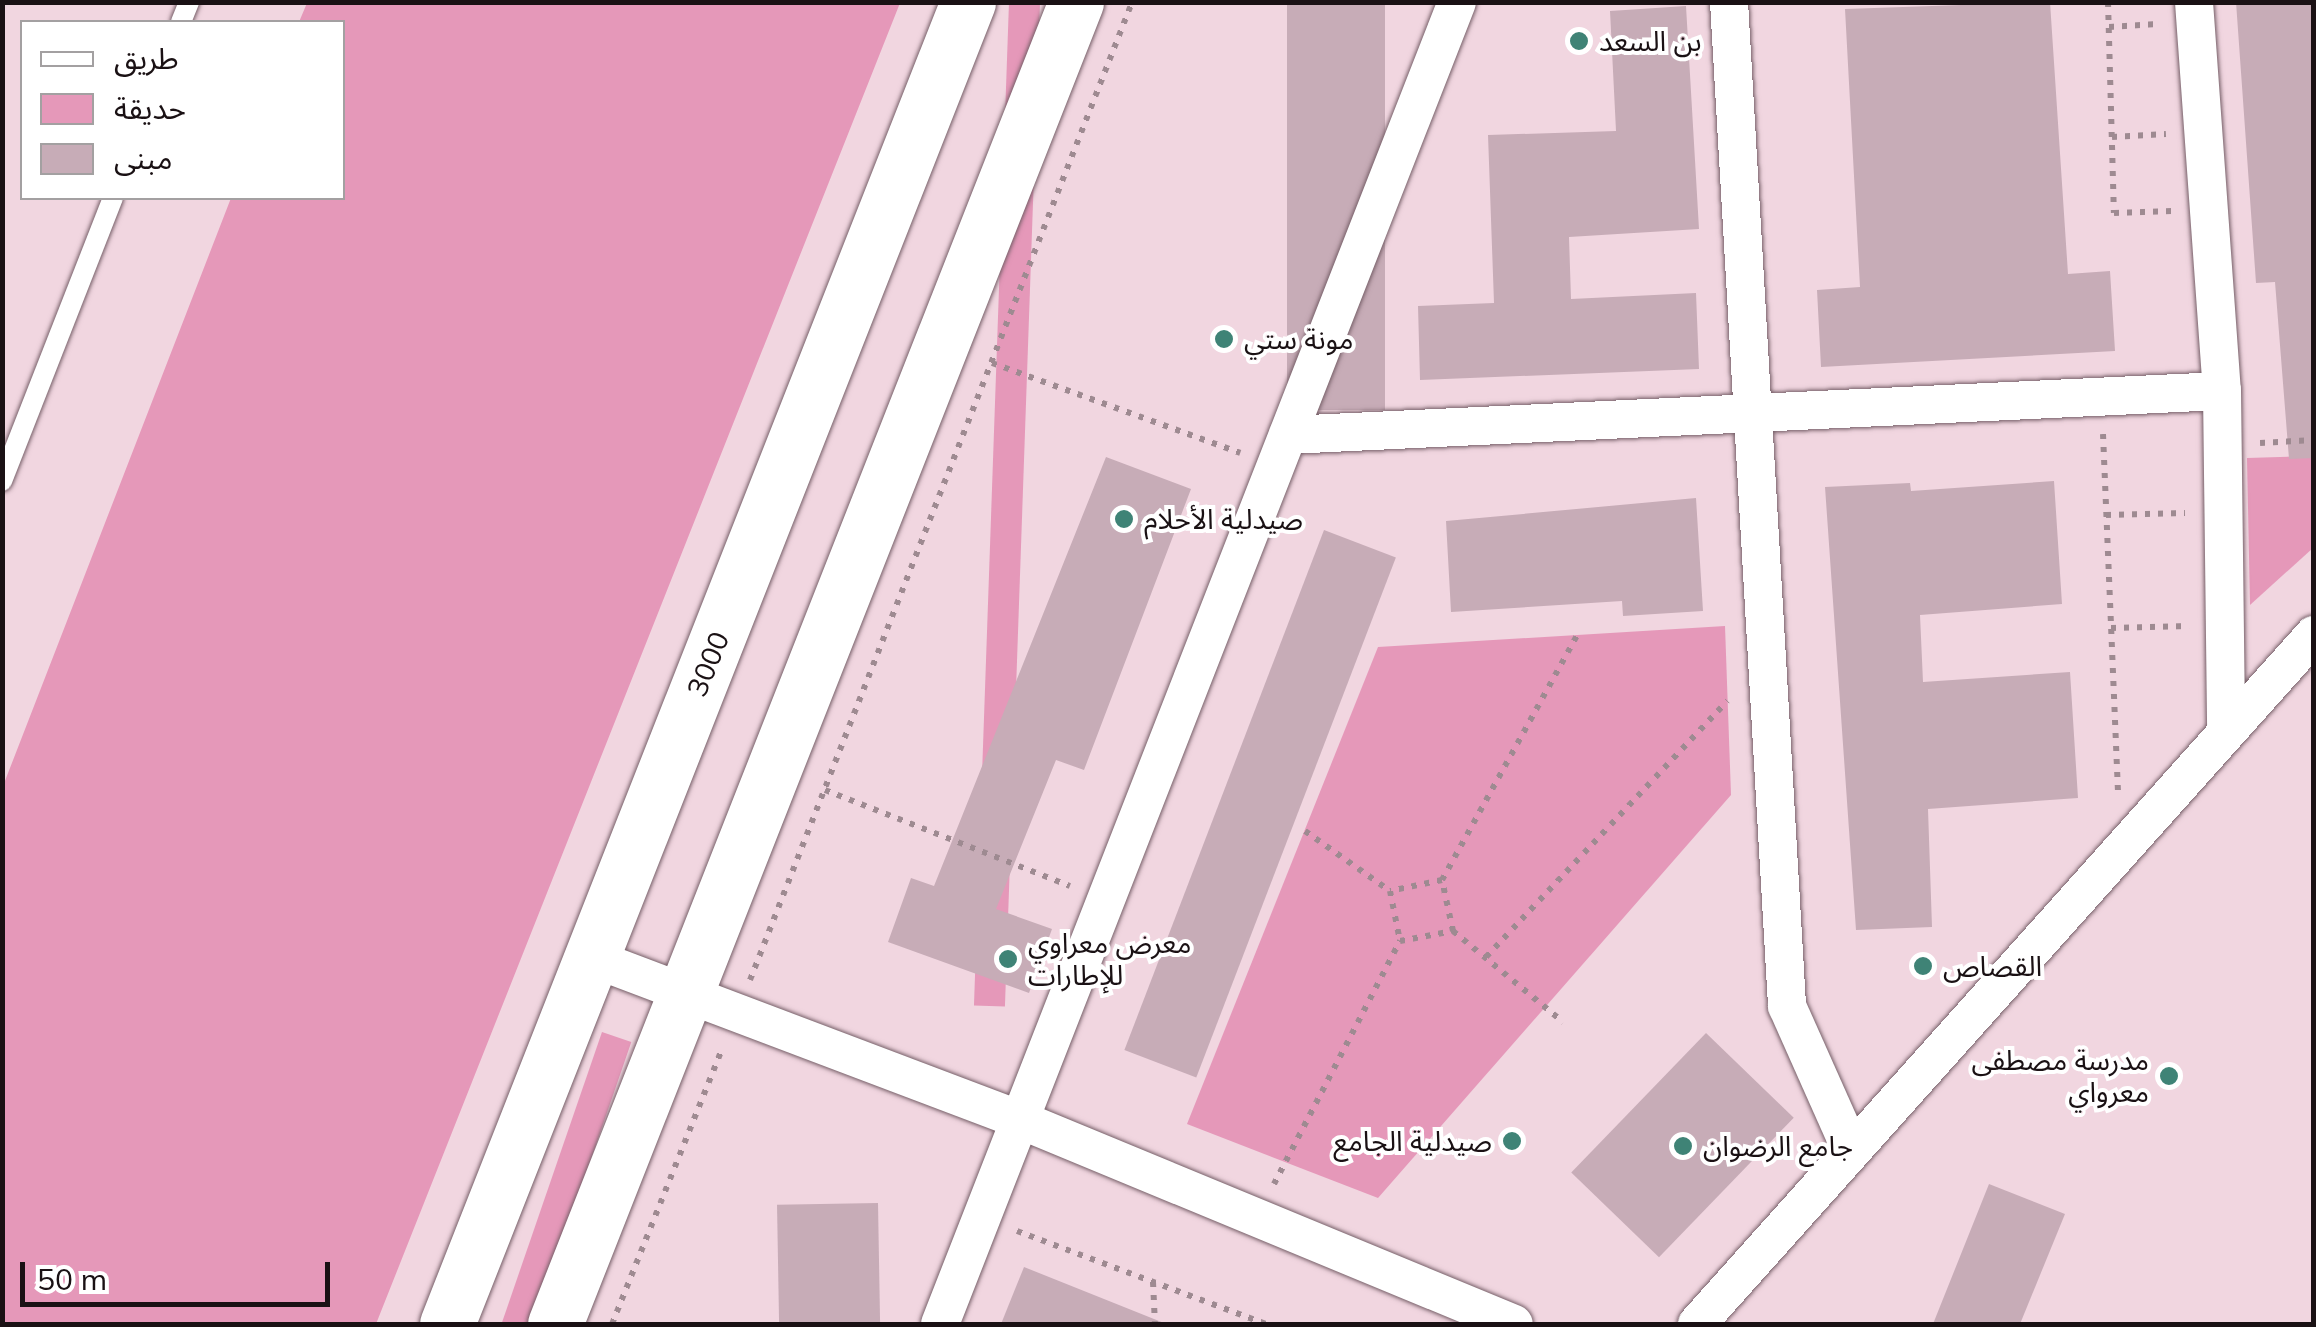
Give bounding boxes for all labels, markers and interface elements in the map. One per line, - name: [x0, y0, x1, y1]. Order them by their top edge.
- legend: [20, 20, 345, 200]
- place label: بن السعد: [1599, 24, 1702, 58]
- marker: بن السعد: [1568, 30, 1590, 52]
- text: طريق: [114, 39, 179, 77]
- text: حديقة: [114, 89, 186, 127]
- text: مبنى: [114, 139, 172, 177]
- place label: مونة ستي: [1244, 322, 1353, 356]
- marker: مونة ستي: [1213, 328, 1235, 350]
- place label: صيدلية الأحلام: [1144, 502, 1303, 536]
- marker: صيدلية الأحلام: [1113, 508, 1135, 530]
- street label: 3000: [680, 627, 736, 701]
- place label: معرض معراوي للإطارات: [1028, 926, 1192, 992]
- marker: معرض معراوي للإطارات: [997, 948, 1019, 970]
- place label: القصاص: [1943, 949, 2042, 983]
- marker: القصاص: [1912, 955, 1934, 977]
- place label: مدرسة مصطفى معرواي: [1971, 1043, 2149, 1109]
- marker: مدرسة مصطفى معرواي: [2158, 1065, 2180, 1087]
- place label: صيدلية الجامع: [1333, 1124, 1492, 1158]
- place label: جامع الرضوان: [1703, 1129, 1853, 1163]
- marker: صيدلية الجامع: [1501, 1130, 1523, 1152]
- marker: جامع الرضوان: [1672, 1135, 1694, 1157]
- scale bar: [25, 1242, 335, 1304]
- text: 50 m: [37, 1260, 107, 1298]

